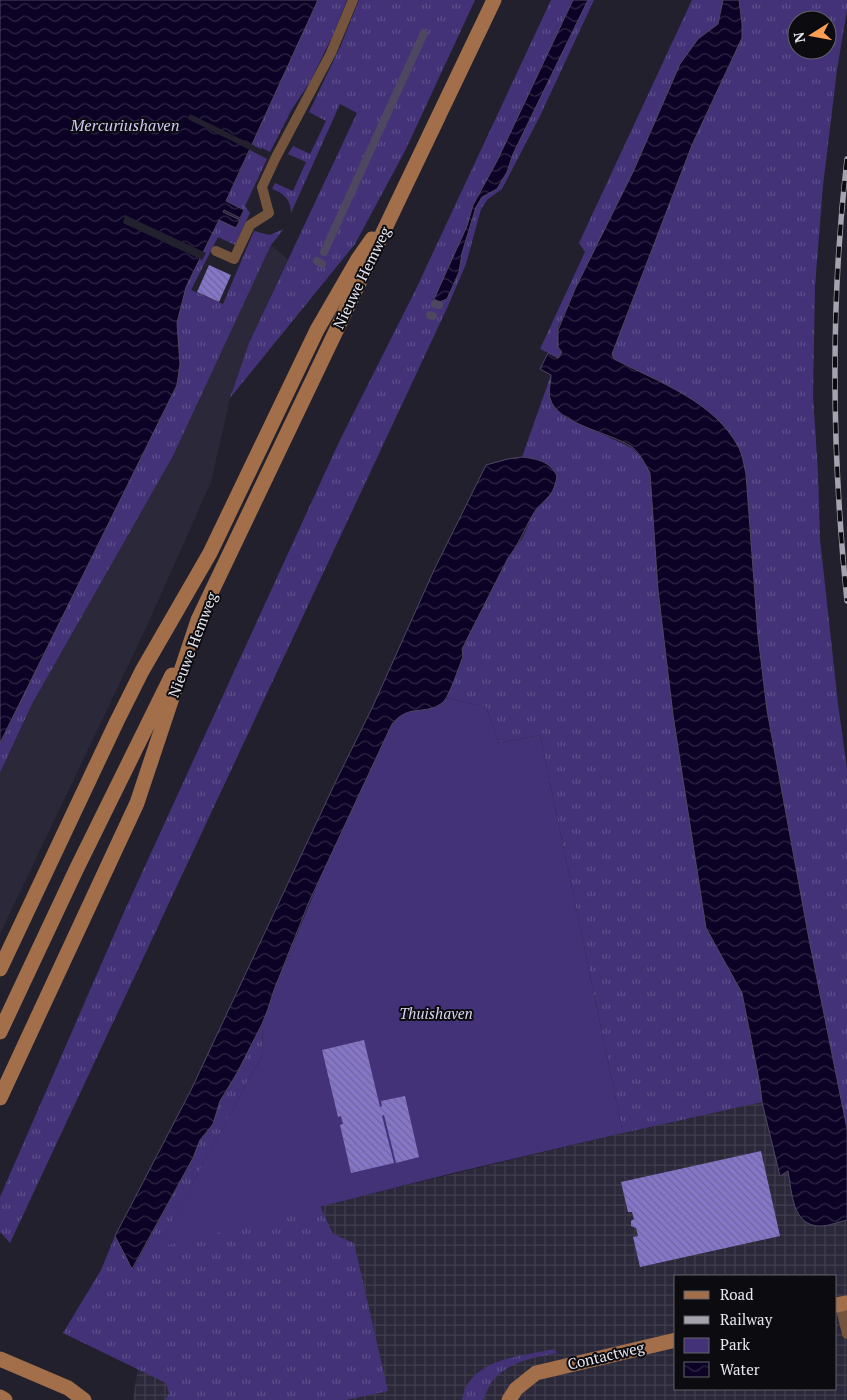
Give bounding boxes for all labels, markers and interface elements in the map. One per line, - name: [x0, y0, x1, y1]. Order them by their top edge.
- north arrow: [787, 10, 837, 60]
- text: N: [788, 30, 809, 45]
- water label: Mercuriushaven: [70, 114, 179, 136]
- street label: Nieuwe Hemweg: [328, 222, 395, 332]
- street label: Nieuwe Hemweg: [163, 588, 222, 700]
- park label: Thuishaven: [399, 1003, 473, 1023]
- legend: [674, 1275, 837, 1390]
- text: Road: [720, 1284, 753, 1304]
- text: Railway: [720, 1309, 773, 1329]
- text: Park: [720, 1334, 750, 1354]
- street label: Contactweg: [565, 1336, 647, 1374]
- text: Water: [720, 1359, 760, 1379]

